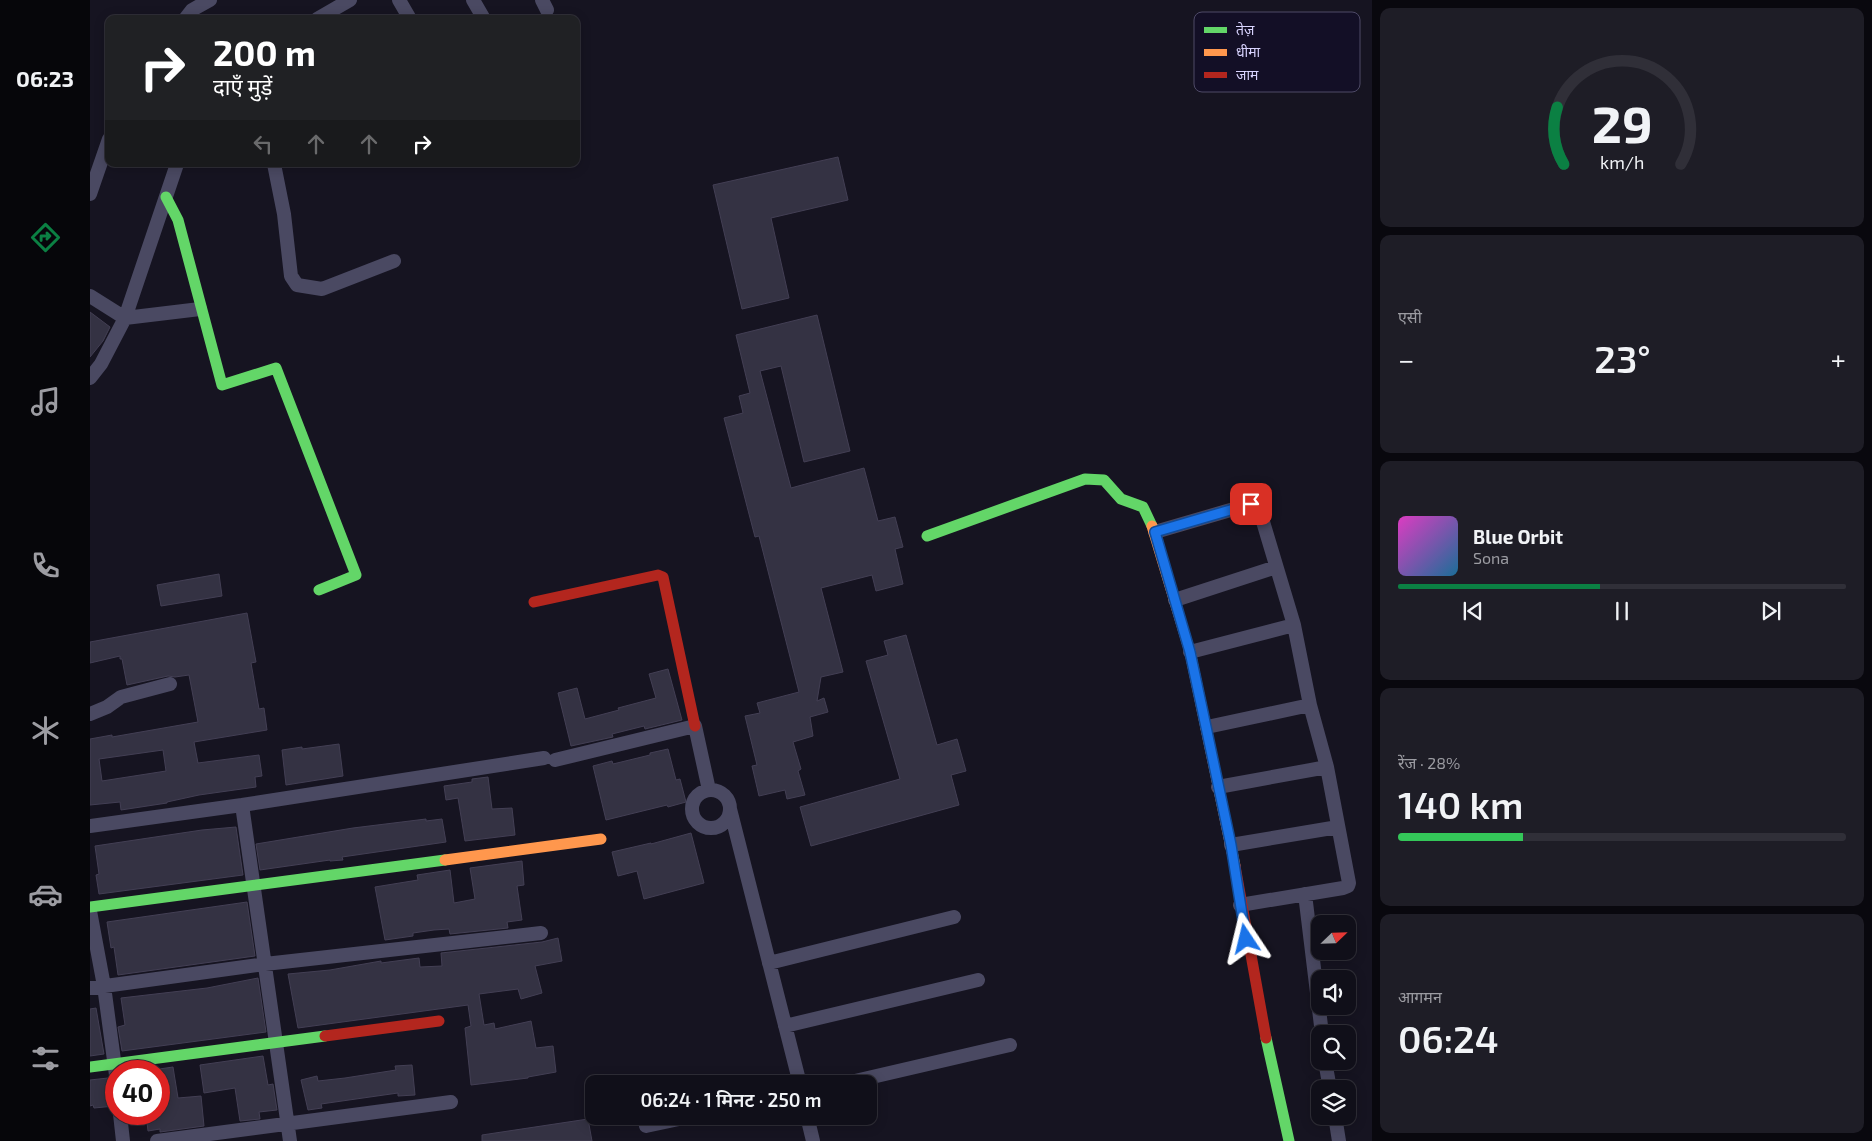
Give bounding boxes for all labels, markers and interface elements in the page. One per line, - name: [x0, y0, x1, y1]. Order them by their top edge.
- legend: [1194, 12, 1360, 92]
- text: तेज़: [1236, 21, 1255, 38]
- text: 200 m: [213, 31, 316, 73]
- icon: right: [130, 35, 195, 100]
- text: धीमा: [1236, 43, 1261, 60]
- text: 06:23: [16, 65, 74, 91]
- text: जाम: [1236, 66, 1259, 83]
- text: दाएँ मुड़ें: [213, 73, 272, 99]
- text: 29: [1592, 91, 1652, 153]
- icon: left: [249, 130, 277, 158]
- icon: ahead: [302, 130, 330, 158]
- icon: ahead: [355, 130, 383, 158]
- icon: right: [408, 130, 436, 158]
- text: km/h: [1600, 151, 1644, 173]
- icon: directions: [28, 220, 63, 255]
- text: एसी: [1398, 307, 1422, 326]
- text: 23°: [1594, 335, 1651, 381]
- text: −: [1398, 342, 1414, 376]
- text: +: [1831, 342, 1846, 376]
- icon: music: [28, 384, 63, 419]
- pin: [1230, 483, 1272, 525]
- icon: arrive: [1237, 490, 1265, 518]
- text: Blue Orbit: [1473, 525, 1563, 548]
- icon: phone: [28, 548, 63, 583]
- text: Sona: [1473, 548, 1509, 567]
- icon: previous: [1459, 597, 1487, 625]
- icon: pause: [1608, 597, 1636, 625]
- icon: next: [1757, 597, 1785, 625]
- icon: climate: [28, 713, 63, 748]
- text: रेंज · 28%: [1398, 753, 1460, 772]
- text: 140 km: [1398, 781, 1523, 827]
- icon: car: [28, 877, 63, 912]
- position arrow: [1219, 912, 1271, 964]
- north arrow: [1311, 915, 1356, 960]
- map controls: [1311, 915, 1356, 1125]
- button: sound: [1311, 970, 1356, 1015]
- text: आगमन: [1398, 987, 1442, 1006]
- text: 06:24: [1398, 1015, 1499, 1061]
- button: search: [1311, 1025, 1356, 1070]
- icon: filters: [28, 1041, 63, 1076]
- speed limit sign: 40: [105, 1060, 170, 1125]
- button: layers: [1311, 1080, 1356, 1125]
- text: 06:24 · 1 मिनट · 250 m: [641, 1088, 821, 1111]

